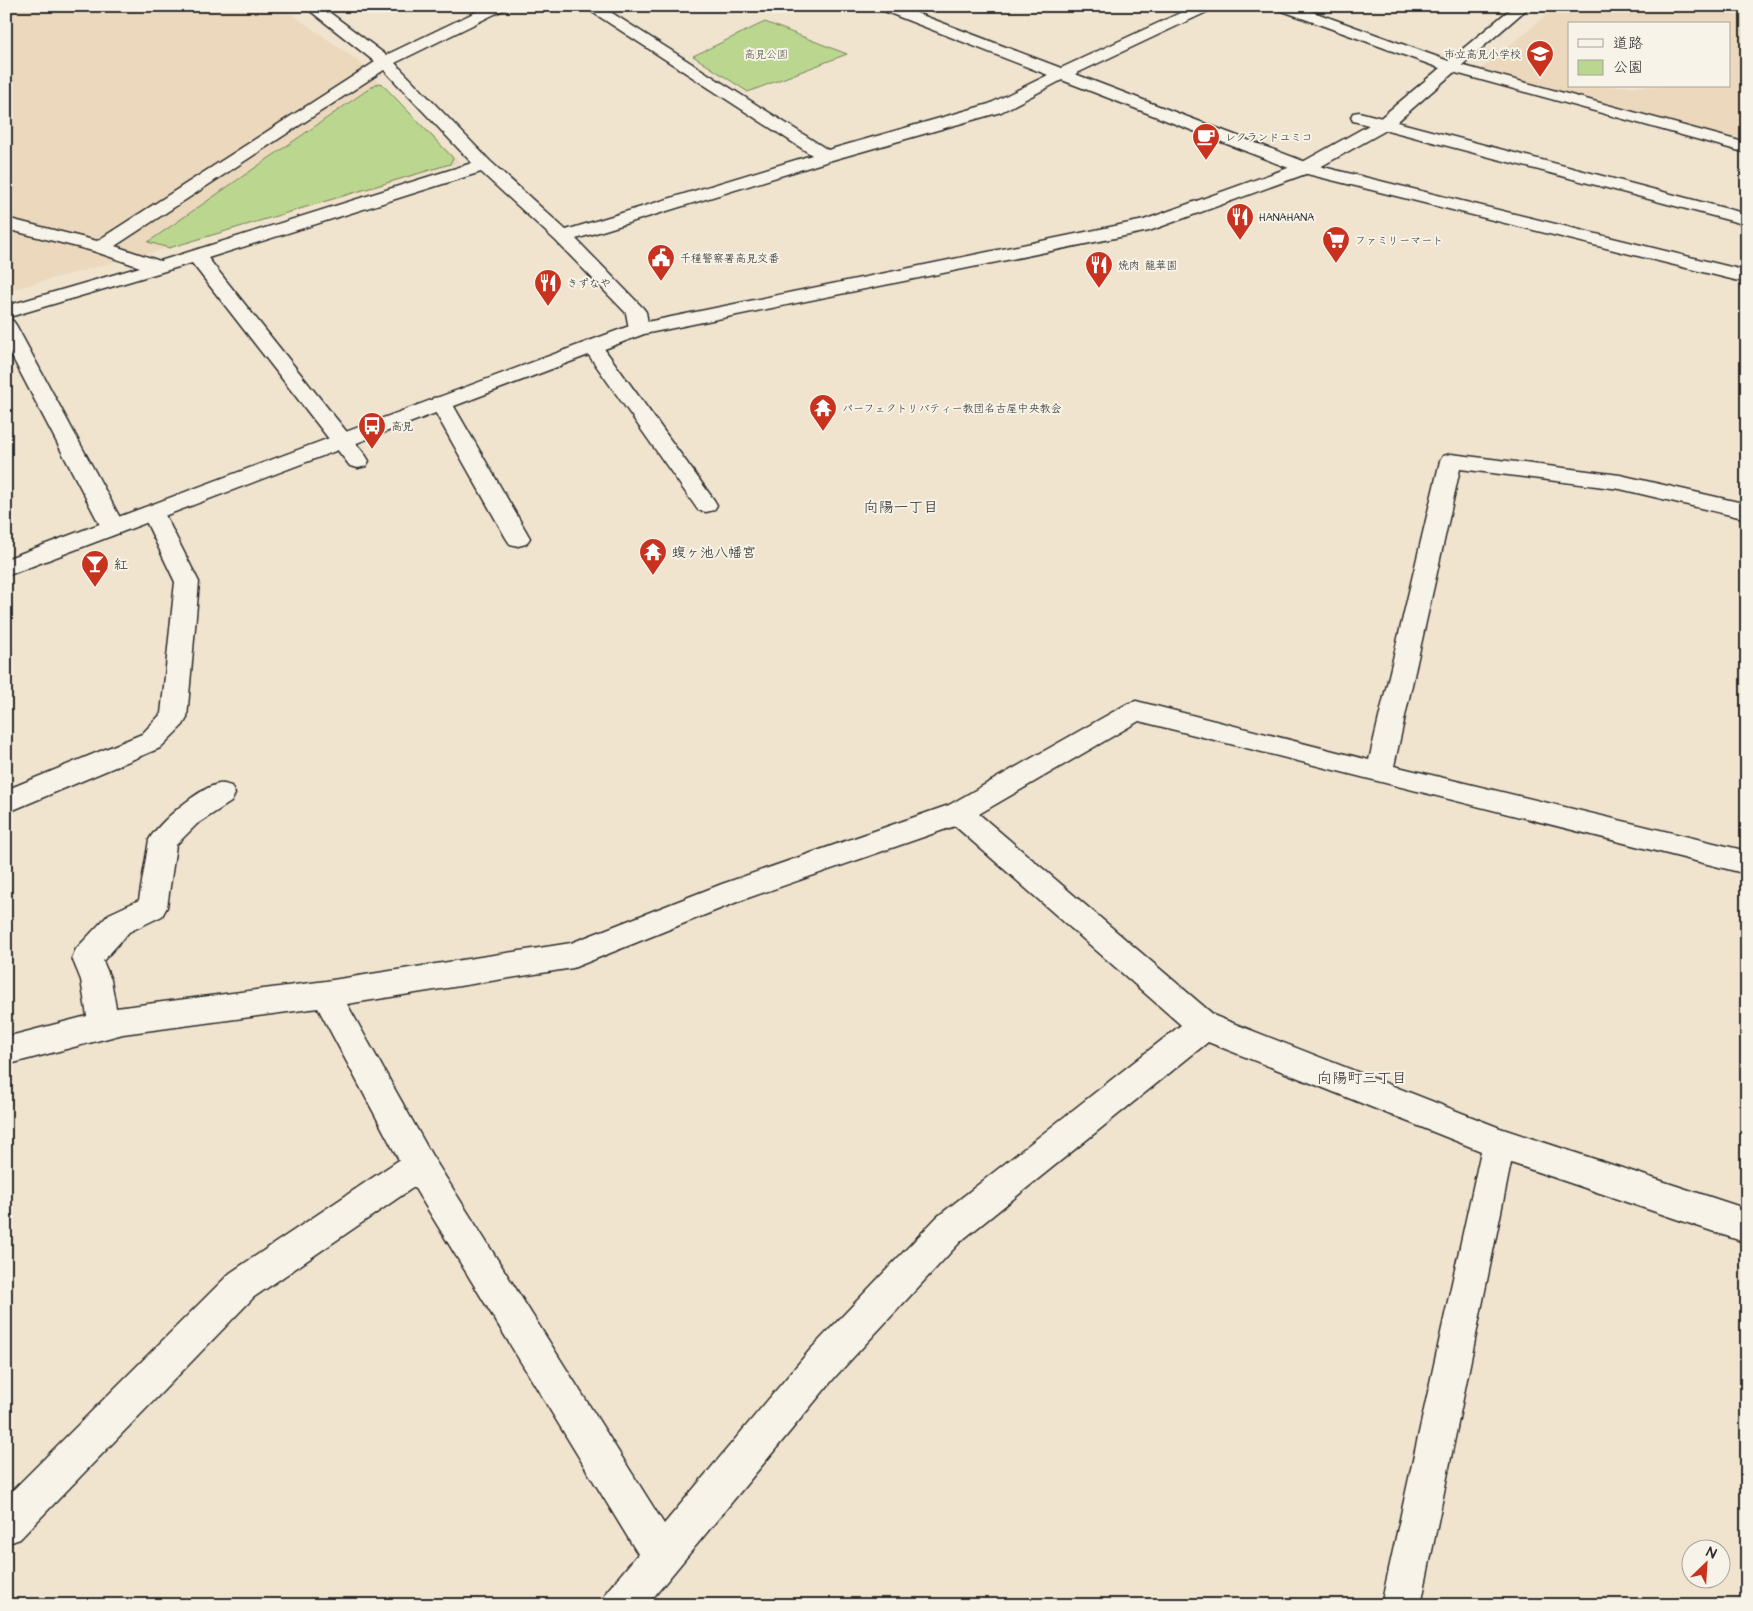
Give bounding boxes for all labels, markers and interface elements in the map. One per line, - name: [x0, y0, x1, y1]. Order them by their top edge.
- legend: [1568, 22, 1730, 88]
- text: 道路: [1613, 33, 1643, 54]
- school or university icon: 市立高見小学校: [1525, 39, 1555, 78]
- park label: 高見公園: [744, 47, 788, 62]
- place label: 市立高見小学校: [1444, 47, 1521, 62]
- text: 公園: [1613, 57, 1643, 78]
- cafe icon: レクランドユミコ: [1191, 122, 1221, 161]
- place label: レクランドユミコ: [1225, 130, 1313, 145]
- restaurant icon: HANAHANA: [1225, 202, 1255, 241]
- place label: HANAHANA: [1259, 210, 1314, 225]
- supermarket icon: ファミリーマート: [1321, 225, 1351, 264]
- place label: ファミリーマート: [1355, 233, 1443, 248]
- public building icon: 千種警察署高見交番: [646, 243, 676, 282]
- restaurant icon: 焼肉 龍華園: [1084, 250, 1114, 289]
- place label: 千種警察署高見交番: [680, 251, 779, 266]
- place label: 焼肉 龍華園: [1118, 258, 1177, 273]
- restaurant icon: きずなや: [533, 268, 563, 307]
- place label: きずなや: [567, 276, 611, 291]
- temple icon: パーフェクトリバティー教団名古屋中央教会: [808, 393, 838, 432]
- place label: パーフェクトリバティー教団名古屋中央教会: [842, 401, 1062, 416]
- bus stop icon: 高見: [357, 411, 387, 450]
- place label: 高見: [391, 419, 413, 434]
- district label: 向陽一丁目: [863, 497, 939, 518]
- temple icon: 蝮ヶ池八幡宮: [638, 537, 668, 576]
- place label: 蝮ヶ池八幡宮: [672, 543, 756, 563]
- bar icon: 紅: [80, 549, 110, 588]
- place label: 紅: [114, 555, 128, 575]
- district label: 向陽町三丁目: [1317, 1068, 1407, 1089]
- north arrow: [1680, 1538, 1730, 1588]
- text: N: [1703, 1542, 1719, 1564]

